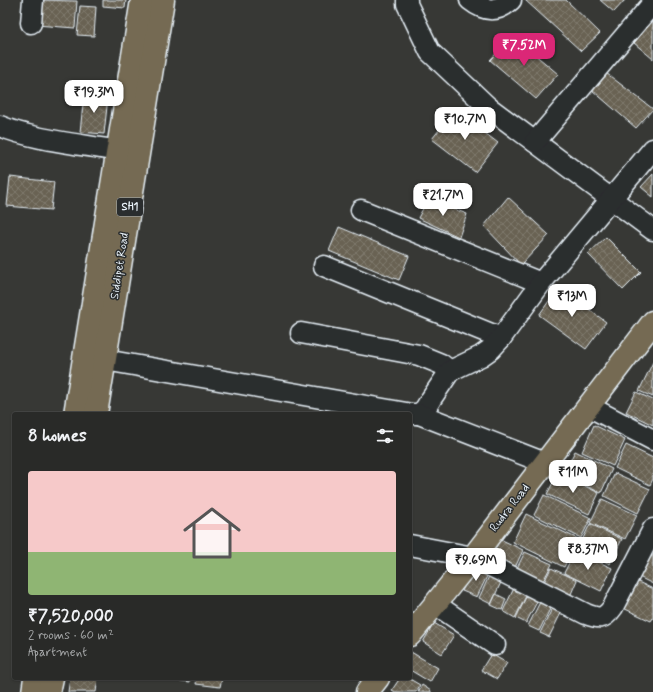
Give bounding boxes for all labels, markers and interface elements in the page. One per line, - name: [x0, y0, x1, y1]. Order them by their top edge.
- pin: ₹7.52M: [491, 33, 557, 67]
- text: ₹7.52M: [502, 37, 546, 54]
- pin: ₹19.3M: [61, 80, 127, 114]
- text: ₹19.3M: [74, 84, 114, 101]
- pin: ₹10.7M: [432, 107, 498, 141]
- text: ₹10.7M: [444, 111, 486, 128]
- pin: ₹21.7M: [410, 183, 476, 217]
- text: ₹21.7M: [422, 187, 464, 204]
- road number: SH1: [117, 198, 143, 216]
- street label: Siddipet Road: [107, 232, 133, 300]
- pin: ₹13M: [548, 284, 596, 318]
- text: ₹13M: [557, 288, 587, 305]
- text: 8 homes: [28, 425, 87, 447]
- icon: filters: [374, 425, 396, 447]
- pin: ₹11M: [549, 460, 597, 494]
- text: ₹11M: [558, 464, 588, 481]
- street label: Rudra Road: [486, 481, 534, 535]
- icon: home: [176, 497, 248, 569]
- pin: ₹8.37M: [555, 537, 621, 571]
- text: ₹8.37M: [567, 541, 609, 558]
- pin: ₹9.69M: [443, 548, 509, 582]
- text: ₹9.69M: [455, 552, 497, 569]
- text: ₹7,520,000: [28, 605, 114, 627]
- text: 2 rooms · 60 m²: [28, 627, 114, 644]
- text: Apartment: [28, 644, 87, 661]

